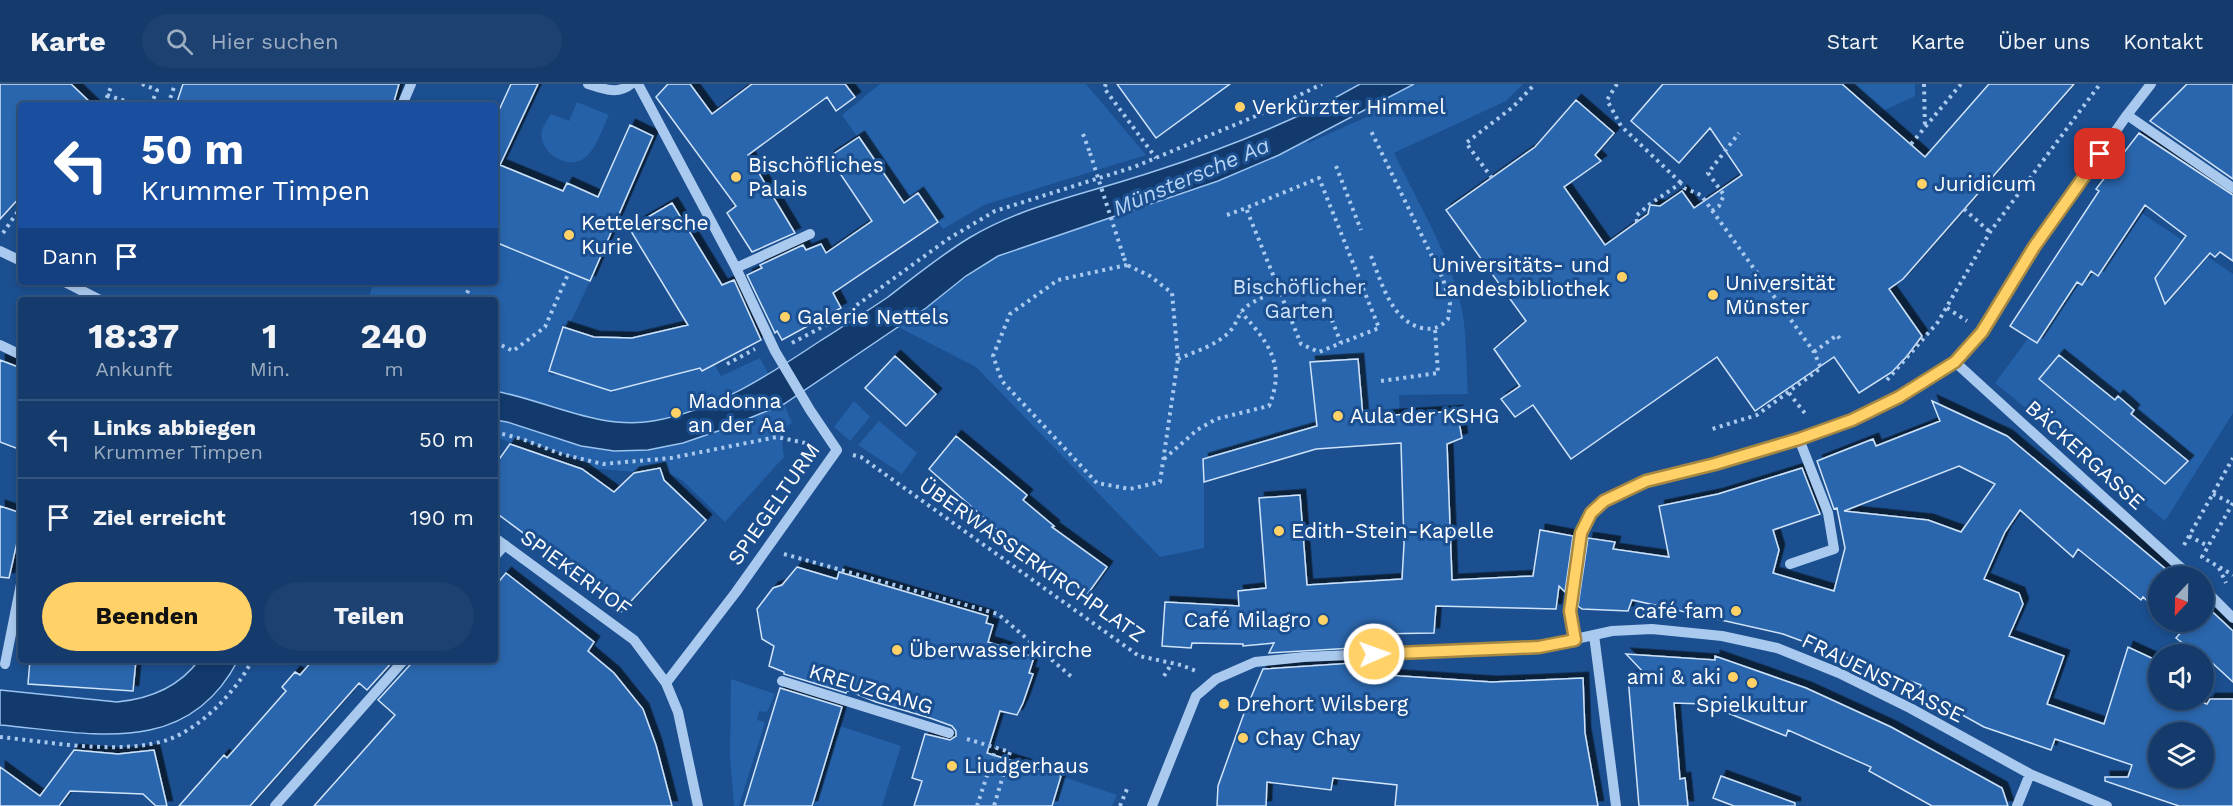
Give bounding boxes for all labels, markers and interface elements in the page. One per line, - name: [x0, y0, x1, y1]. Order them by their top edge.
- search box: [142, 14, 562, 68]
- text: Karte: [30, 25, 106, 58]
- icon: search: [163, 25, 196, 58]
- text: Hier suchen: [211, 29, 339, 54]
- text: Start: [1827, 29, 1878, 54]
- text: Karte: [1911, 29, 1965, 54]
- text: Über uns: [1998, 29, 2090, 54]
- text: Kontakt: [2123, 29, 2203, 54]
- place label: Verkürzter Himmel: [1252, 94, 1446, 119]
- marker: Verkürzter Himmel: [1233, 100, 1247, 114]
- text: 50 m: [141, 125, 244, 174]
- icon: left: [42, 126, 120, 204]
- pin: [2074, 128, 2125, 179]
- water label: Münstersche Aa: [1109, 132, 1273, 221]
- icon: arrive: [2083, 137, 2116, 170]
- place label: Bischöfliches Palais: [748, 152, 884, 201]
- marker: Bischöfliches Palais: [729, 170, 743, 184]
- place label: Juridicum: [1934, 171, 2036, 196]
- text: Krummer Timpen: [141, 175, 370, 207]
- marker: Juridicum: [1915, 177, 1929, 191]
- place label: Kettelersche Kurie: [581, 210, 709, 259]
- marker: Kettelersche Kurie: [562, 228, 576, 242]
- icon: arrive: [110, 240, 143, 273]
- text: Dann: [42, 244, 98, 269]
- place label: Universitäts- und Landesbibliothek: [1432, 252, 1610, 301]
- marker: Universitäts- und Landesbibliothek: [1615, 270, 1629, 284]
- place label: Universität Münster: [1725, 270, 1835, 319]
- park label: Bischöflicher Garten: [1232, 274, 1366, 323]
- marker: Universität Münster: [1706, 288, 1720, 302]
- place label: Galerie Nettels: [797, 304, 949, 329]
- marker: Galerie Nettels: [778, 310, 792, 324]
- text: 18:37: [88, 315, 180, 357]
- text: 1: [262, 315, 278, 357]
- text: 240: [360, 315, 428, 357]
- text: Ankunft: [96, 357, 172, 381]
- text: Min.: [250, 357, 290, 381]
- text: m: [384, 357, 403, 381]
- place label: Madonna an der Aa: [688, 388, 786, 437]
- street label: BÄCKERGASSE: [2021, 395, 2150, 515]
- place label: Aula der KSHG: [1350, 403, 1500, 428]
- marker: Madonna an der Aa: [669, 406, 683, 420]
- marker: Aula der KSHG: [1331, 409, 1345, 423]
- text: Links abbiegen: [93, 415, 256, 440]
- icon: left: [42, 423, 75, 456]
- text: 50 m: [419, 427, 474, 452]
- street label: SPIEGELTURM: [722, 438, 825, 570]
- text: Krummer Timpen: [93, 440, 263, 464]
- street label: ÜBERWASSERKIRCHPLATZ: [915, 472, 1150, 647]
- icon: arrive: [42, 501, 75, 534]
- text: Ziel erreicht: [93, 505, 226, 530]
- text: 190 m: [410, 505, 474, 530]
- place label: Edith-Stein-Kapelle: [1291, 518, 1494, 543]
- street label: SPIEKERHOF: [516, 524, 637, 621]
- marker: Edith-Stein-Kapelle: [1272, 524, 1286, 538]
- north arrow: [2148, 566, 2214, 632]
- map controls: [2148, 566, 2214, 788]
- button: Beenden: [42, 582, 252, 651]
- button: Teilen: [264, 582, 474, 651]
- place label: café fam: [1634, 598, 1724, 623]
- marker: café fam: [1729, 604, 1743, 618]
- place label: Café Milagro: [1184, 607, 1311, 632]
- marker: Café Milagro: [1316, 613, 1330, 627]
- position arrow: [1342, 622, 1406, 686]
- street label: FRAUENSTRASSE: [1798, 627, 1968, 728]
- place label: Überwasserkirche: [909, 637, 1092, 662]
- marker: Überwasserkirche: [890, 643, 904, 657]
- button: sound: [2148, 644, 2214, 710]
- street label: KREUZGANG: [806, 658, 936, 719]
- place label: ami & aki: [1627, 664, 1721, 689]
- marker: ami & aki: [1726, 670, 1740, 684]
- marker: Spielkultur: [1745, 676, 1759, 690]
- place label: Drehort Wilsberg: [1236, 691, 1409, 716]
- place label: Spielkultur: [1696, 692, 1808, 717]
- marker: Drehort Wilsberg: [1217, 697, 1231, 711]
- button: layers: [2148, 722, 2214, 788]
- place label: Chay Chay: [1255, 725, 1361, 750]
- marker: Chay Chay: [1236, 731, 1250, 745]
- place label: Liudgerhaus: [964, 753, 1089, 778]
- marker: Liudgerhaus: [945, 759, 959, 773]

